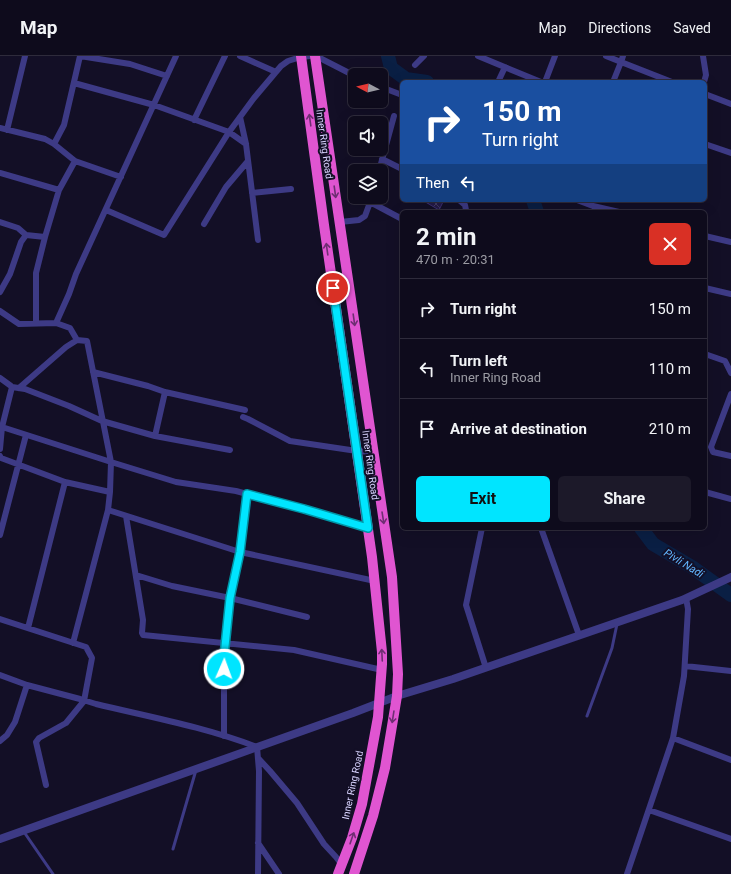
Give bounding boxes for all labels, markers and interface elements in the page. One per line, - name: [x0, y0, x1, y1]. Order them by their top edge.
- text: Map: [20, 16, 58, 39]
- text: Map: [539, 20, 566, 36]
- text: Directions: [588, 20, 651, 36]
- text: Saved: [673, 20, 711, 36]
- north arrow: [348, 68, 388, 108]
- map controls: [348, 68, 388, 204]
- text: 150 m: [482, 95, 561, 128]
- icon: right: [416, 96, 468, 148]
- street label: Inner Ring Road: [314, 109, 335, 180]
- one-way arrow: [306, 114, 313, 127]
- button: sound: [348, 116, 388, 156]
- text: Turn right: [482, 129, 559, 150]
- button: layers: [348, 164, 388, 204]
- icon: left: [457, 172, 479, 194]
- text: Then: [416, 174, 449, 192]
- one-way arrow: [331, 185, 339, 198]
- text: 2 min: [416, 223, 476, 251]
- button: close: [649, 223, 691, 265]
- one-way arrow: [323, 243, 331, 256]
- text: 470 m · 20:31: [416, 252, 495, 267]
- pin: [316, 271, 350, 305]
- icon: arrive: [322, 277, 344, 299]
- icon: right: [416, 298, 438, 320]
- text: Turn right: [450, 300, 516, 318]
- text: 150 m: [649, 300, 691, 318]
- one-way arrow: [350, 313, 358, 326]
- text: Turn left: [450, 352, 507, 370]
- icon: left: [416, 358, 438, 380]
- text: 110 m: [649, 360, 691, 378]
- text: Inner Ring Road: [450, 370, 541, 385]
- icon: arrive: [416, 418, 438, 440]
- text: Arrive at destination: [450, 420, 587, 438]
- text: 210 m: [649, 420, 691, 438]
- street label: Inner Ring Road: [360, 430, 381, 501]
- button: Exit: [416, 476, 550, 522]
- button: Share: [558, 476, 691, 522]
- one-way arrow: [379, 511, 387, 524]
- water label: Pivli Nadi: [661, 546, 706, 581]
- position arrow: [203, 648, 245, 690]
- one-way arrow: [378, 649, 385, 662]
- one-way arrow: [389, 710, 397, 723]
- street label: Inner Ring Road: [340, 750, 365, 821]
- one-way arrow: [349, 831, 356, 844]

